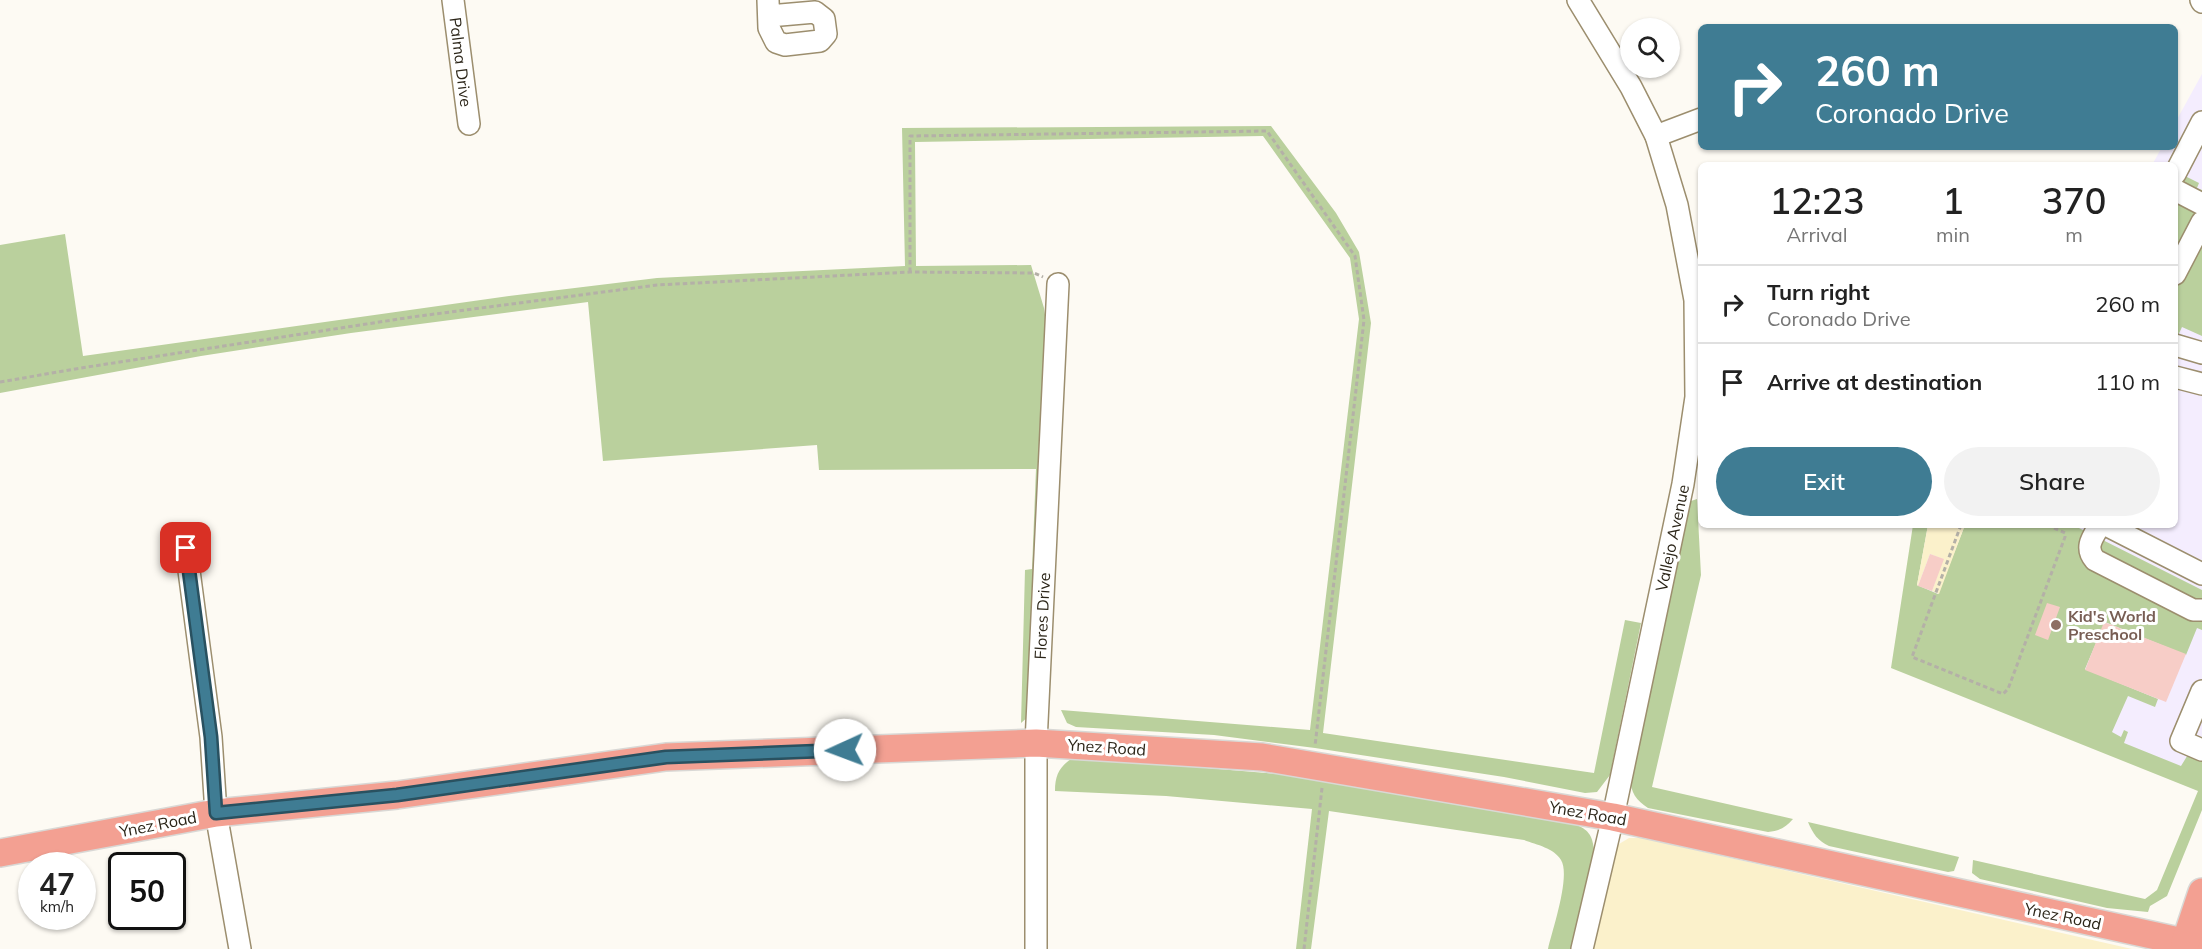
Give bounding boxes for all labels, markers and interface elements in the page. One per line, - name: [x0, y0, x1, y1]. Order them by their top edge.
- street label: Palma Drive: [446, 16, 476, 108]
- map controls: [1620, 18, 1680, 78]
- button: search: [1620, 18, 1680, 78]
- text: 260 m: [1815, 44, 1940, 97]
- icon: right: [1716, 48, 1794, 126]
- text: Coronado Drive: [1815, 96, 2009, 130]
- text: 12:23: [1770, 178, 1864, 223]
- text: 1: [1942, 178, 1964, 223]
- text: 370: [2042, 178, 2106, 223]
- text: Arrival: [1786, 222, 1848, 247]
- text: min: [1936, 222, 1970, 247]
- text: m: [2065, 222, 2083, 247]
- text: Turn right: [1767, 278, 1870, 306]
- icon: right: [1716, 288, 1749, 321]
- text: 260 m: [2095, 290, 2160, 318]
- text: Coronado Drive: [1767, 306, 1911, 331]
- icon: arrive: [1716, 366, 1749, 399]
- text: Arrive at destination: [1767, 368, 1982, 396]
- text: 110 m: [2095, 368, 2160, 396]
- button: Exit: [1716, 447, 1932, 516]
- button: Share: [1944, 447, 2160, 516]
- street label: Vallejo Avenue: [1651, 483, 1693, 593]
- pin: [160, 522, 211, 573]
- icon: arrive: [169, 531, 202, 564]
- street label: Flores Drive: [1030, 572, 1054, 660]
- place label: Kid's World Preschool: [2068, 606, 2156, 644]
- marker: Kid's World Preschool: [2049, 618, 2063, 632]
- position arrow: [813, 718, 877, 782]
- street label: Ynez Road: [1066, 734, 1147, 760]
- street label: Ynez Road: [1547, 796, 1628, 830]
- street label: Ynez Road: [117, 807, 198, 841]
- speed limit sign: 50: [108, 852, 186, 930]
- text: 47: [39, 865, 75, 903]
- text: km/h: [40, 897, 74, 916]
- street label: Ynez Road: [2022, 898, 2103, 934]

